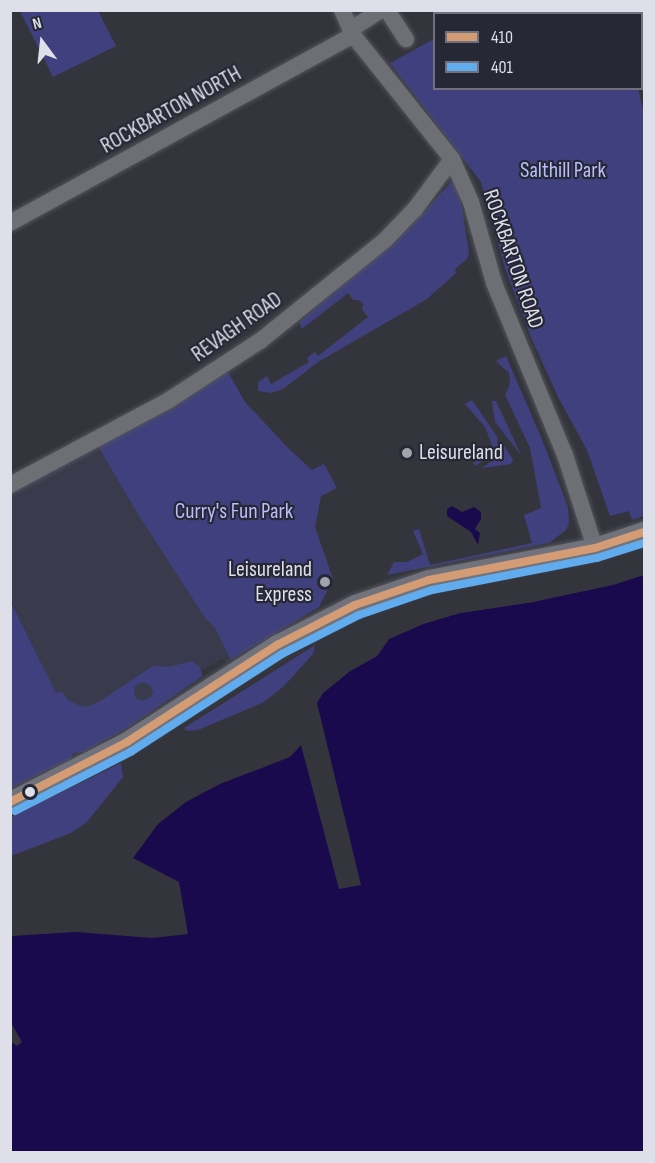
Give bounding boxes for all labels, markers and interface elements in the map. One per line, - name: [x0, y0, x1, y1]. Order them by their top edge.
- north arrow: [12, 12, 72, 72]
- legend: [433, 12, 643, 90]
- text: N: [31, 14, 44, 34]
- text: 410: [491, 27, 513, 48]
- text: 401: [491, 57, 513, 78]
- street label: ROCKBARTON NORTH: [96, 61, 246, 159]
- park label: Salthill Park: [520, 158, 606, 184]
- street label: ROCKBARTON ROAD: [477, 186, 549, 332]
- street label: REVAGH ROAD: [187, 286, 287, 368]
- place label: Leisureland: [419, 440, 503, 466]
- marker: Leisureland: [400, 446, 414, 460]
- park label: Curry's Fun Park: [175, 499, 293, 525]
- place label: Leisureland Express: [228, 556, 312, 608]
- marker: Leisureland Express: [316, 573, 334, 591]
- unlabelled marker: [24, 786, 36, 798]

